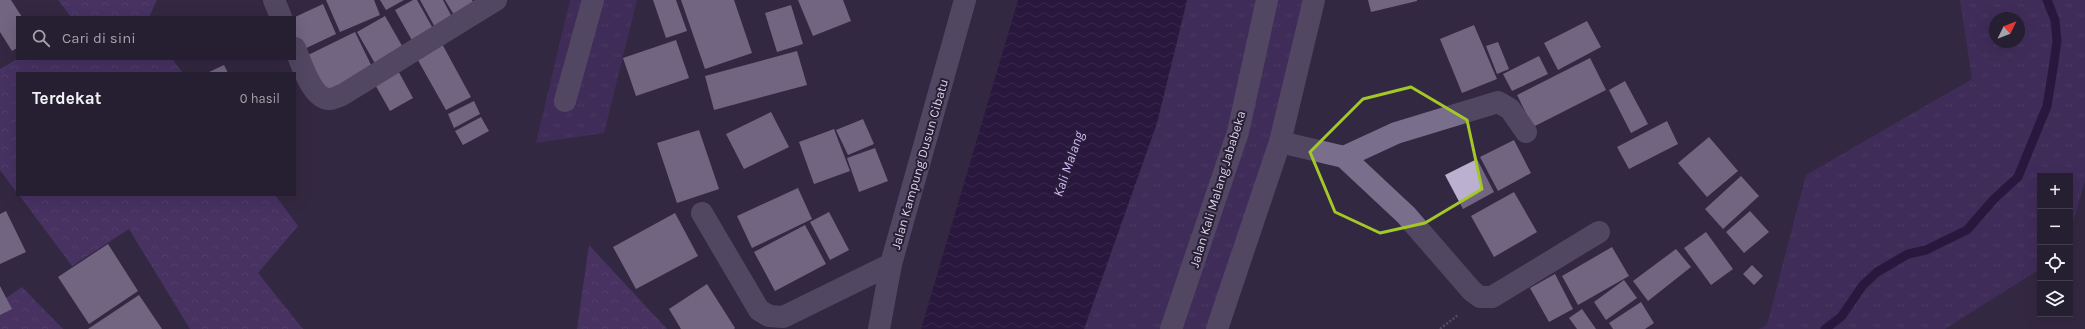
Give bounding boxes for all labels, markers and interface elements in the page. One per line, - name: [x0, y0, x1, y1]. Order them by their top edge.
- north arrow: [1989, 12, 2025, 48]
- search box: [16, 16, 296, 60]
- icon: search: [30, 27, 52, 49]
- text: Cari di sini: [62, 29, 136, 47]
- street label: Jalan Kampung Dusun Cibatu: [888, 77, 951, 251]
- text: Terdekat: [32, 88, 101, 108]
- text: 0 hasil: [240, 91, 280, 106]
- street label: Jalan Kali Malang Jababeka: [1186, 109, 1249, 269]
- water label: Kali Malang: [1049, 128, 1088, 199]
- map controls: [2037, 173, 2073, 317]
- button: +: [2037, 173, 2073, 209]
- button: −: [2037, 209, 2073, 245]
- button: locate: [2037, 245, 2073, 281]
- button: layers: [2037, 281, 2073, 317]

